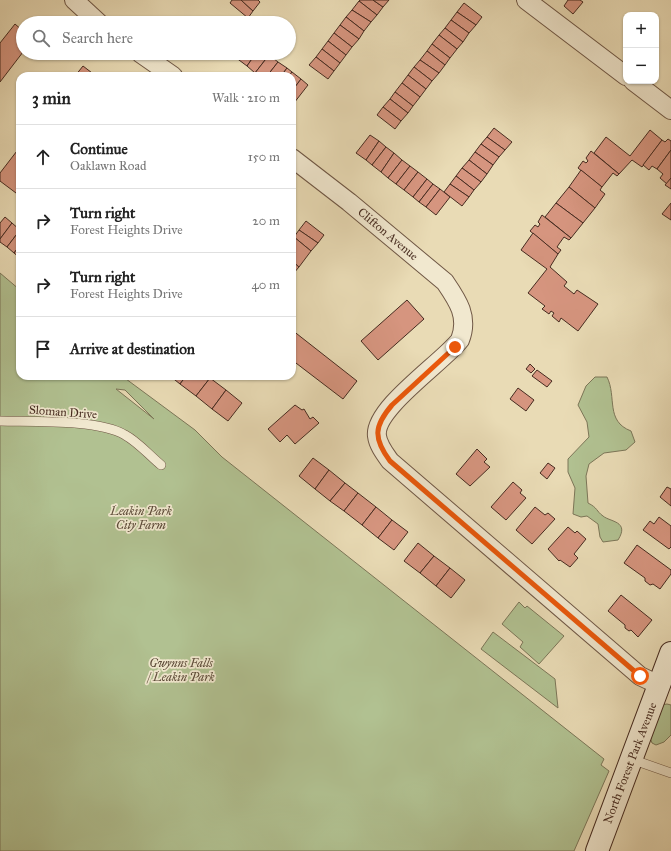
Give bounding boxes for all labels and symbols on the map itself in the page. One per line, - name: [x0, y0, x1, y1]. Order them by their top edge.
- street label: Clifton Avenue: [355, 205, 421, 263]
- route end: [446, 338, 464, 356]
- street label: Sloman Drive: [29, 403, 97, 421]
- park label: Leakin Park City Farm: [109, 504, 172, 532]
- park label: Gwynns Falls / Leakin Park: [146, 656, 215, 684]
- route start: [631, 667, 649, 685]
- street label: North Forest Park Avenue: [600, 700, 660, 826]

